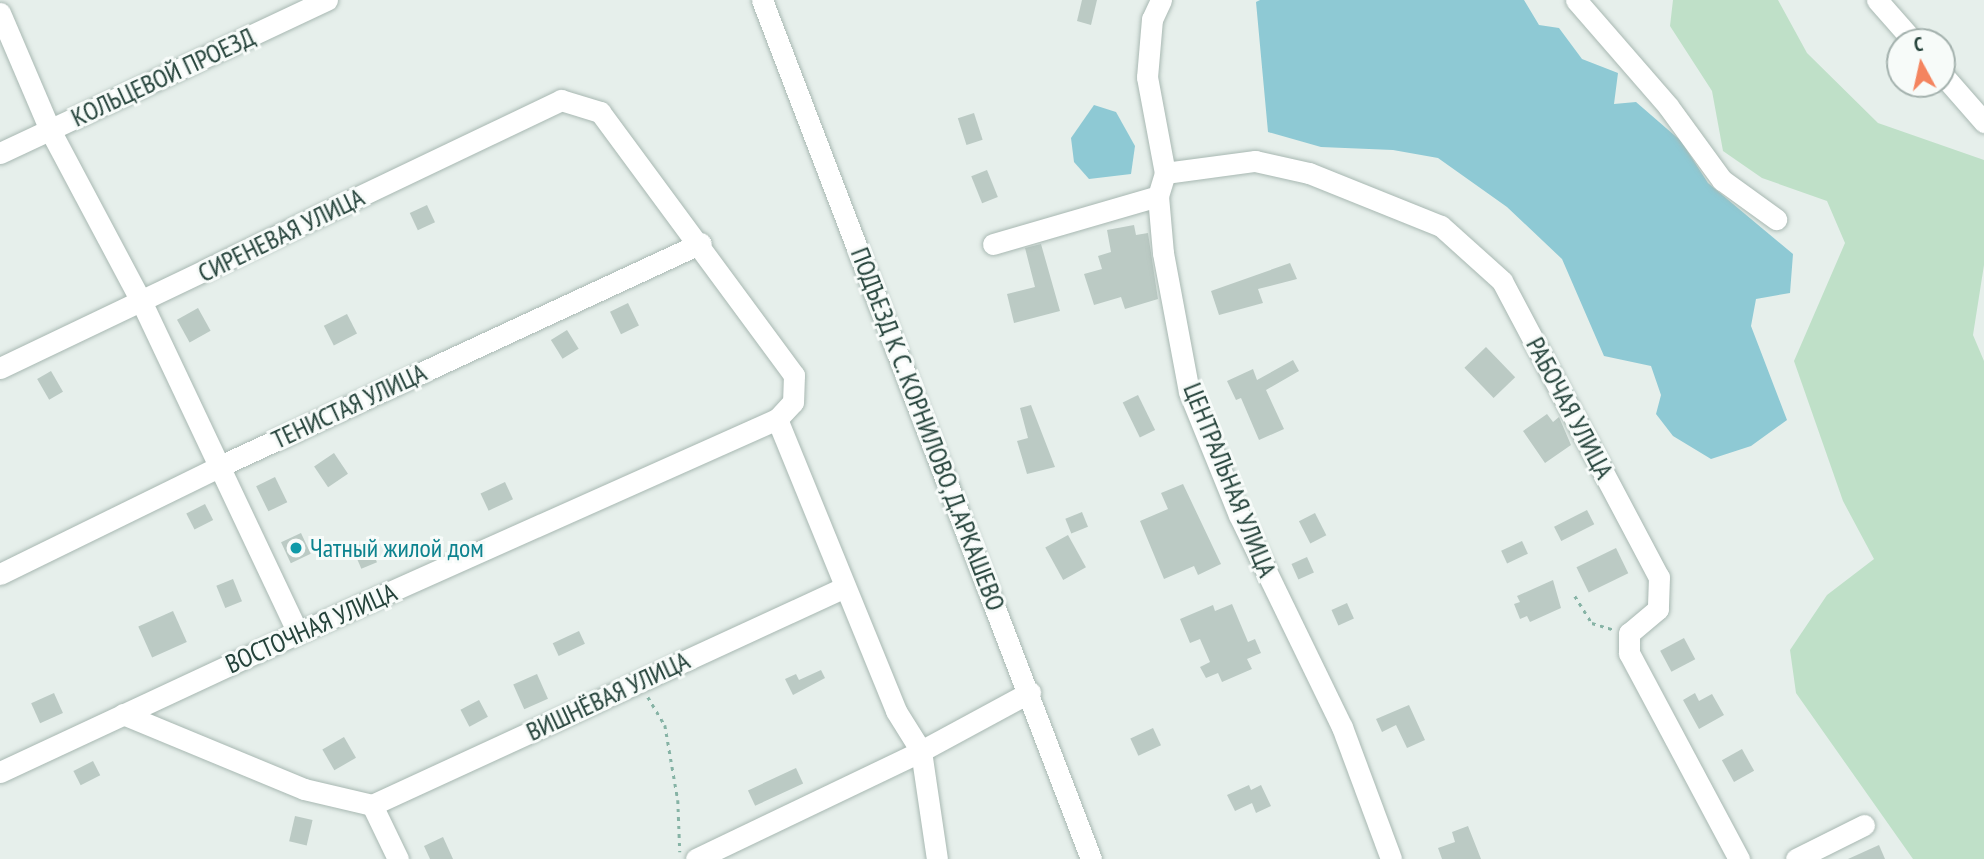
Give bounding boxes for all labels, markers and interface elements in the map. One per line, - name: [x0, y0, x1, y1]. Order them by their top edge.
- street label: КОЛЬЦЕВОЙ ПРОЕЗД: [66, 21, 260, 133]
- north arrow: [1886, 28, 1956, 98]
- text: С: [1912, 32, 1924, 57]
- street label: СИРЕНЕВАЯ УЛИЦА: [193, 181, 369, 289]
- street label: ПОДЪЕЗД К С. КОРНИЛОВО, Д.АРКАШЕВО: [844, 241, 1012, 617]
- street label: РАБОЧАЯ УЛИЦА: [1520, 332, 1620, 484]
- street label: ТЕНИСТАЯ УЛИЦА: [267, 356, 431, 456]
- street label: ЦЕНТРАЛЬНАЯ УЛИЦА: [1177, 378, 1283, 582]
- place label: Чатный жилой дом: [310, 532, 484, 564]
- marker: Чатный жилой дом: [288, 540, 304, 556]
- street label: ВОСТОЧНАЯ УЛИЦА: [220, 576, 402, 680]
- street label: ВИШНЁВАЯ УЛИЦА: [521, 644, 695, 748]

